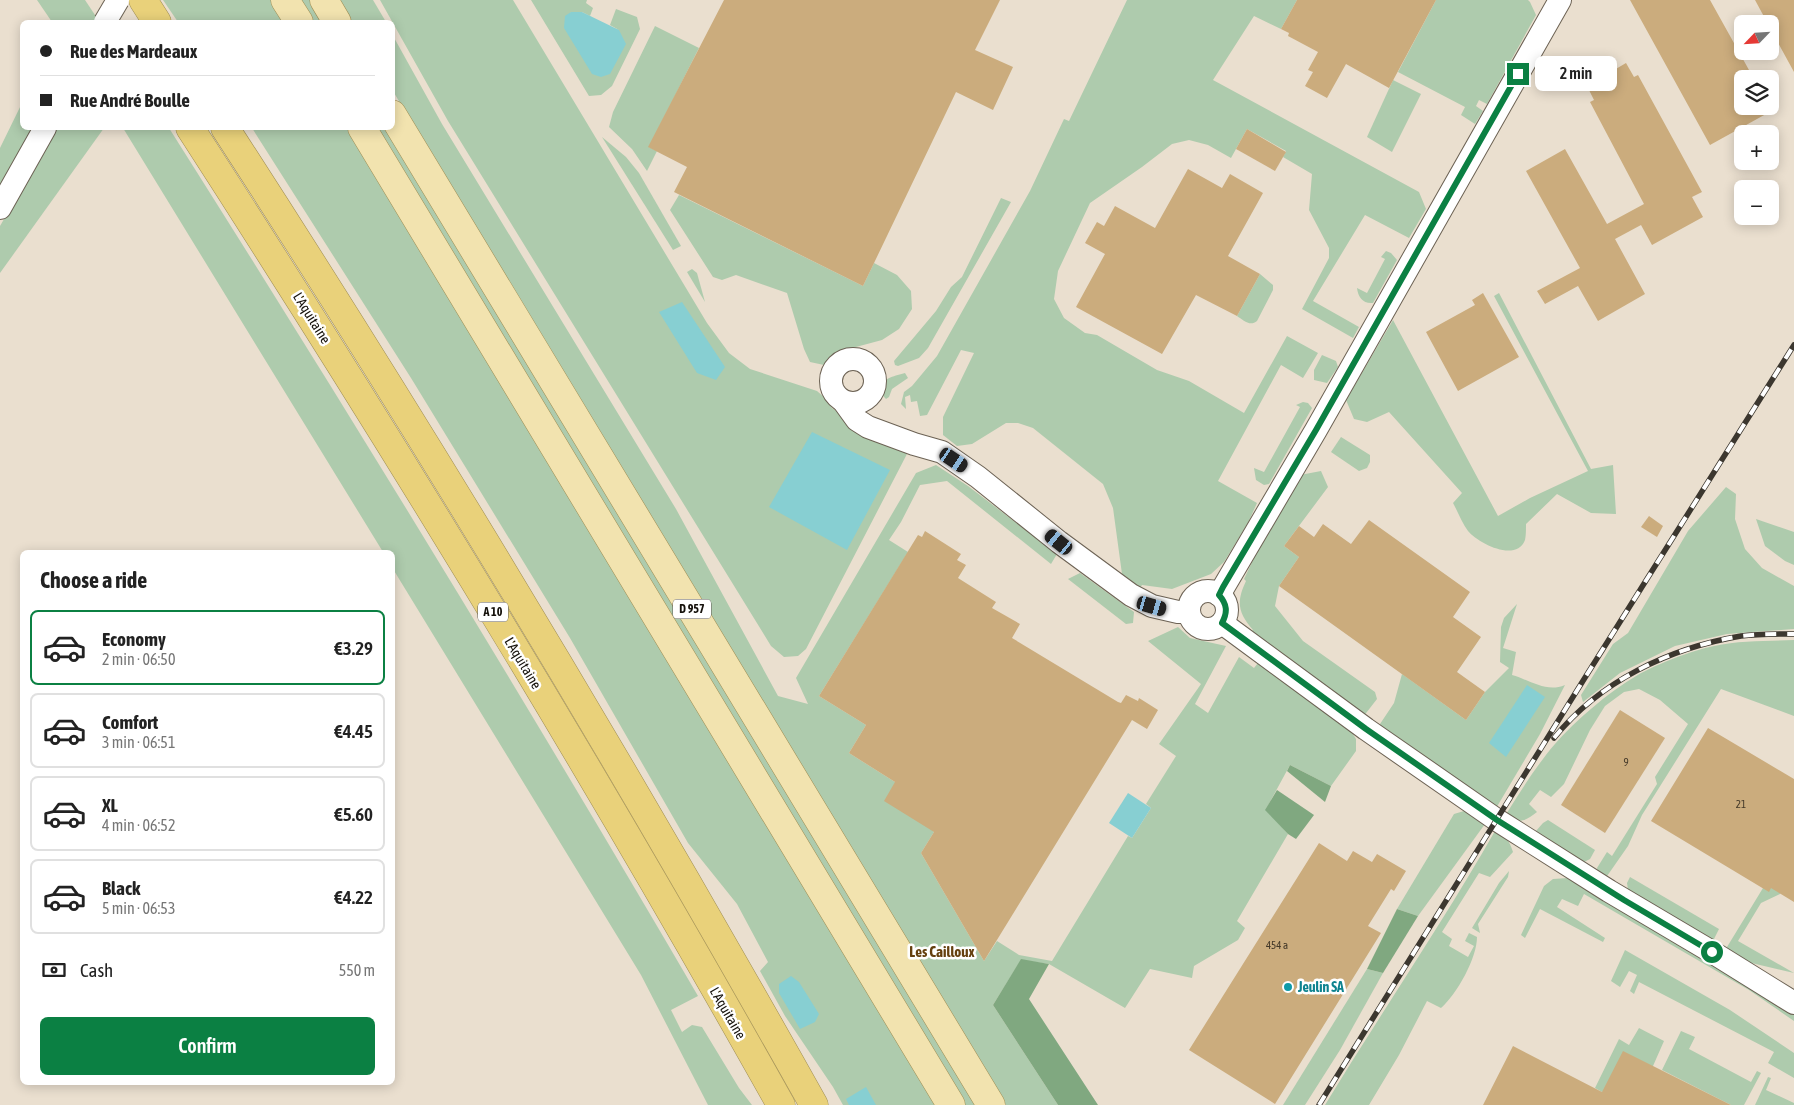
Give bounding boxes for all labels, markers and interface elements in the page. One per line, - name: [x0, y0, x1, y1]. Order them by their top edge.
- north arrow: [1734, 15, 1779, 60]
- map controls: [1734, 15, 1779, 225]
- text: Rue des Mardeaux: [70, 40, 197, 62]
- callout: 2 min: [1536, 56, 1618, 92]
- route end: [1507, 63, 1529, 85]
- text: 2 min: [1560, 64, 1592, 82]
- button: layers: [1734, 70, 1779, 115]
- text: Rue André Boulle: [70, 89, 190, 111]
- button: +: [1734, 125, 1779, 170]
- button: −: [1734, 180, 1779, 225]
- street label: L'Aquitaine: [290, 289, 334, 347]
- car: [937, 445, 970, 475]
- car: [1042, 527, 1075, 557]
- text: Choose a ride: [40, 567, 147, 593]
- car: [1135, 595, 1168, 617]
- road number: D 957: [673, 600, 711, 618]
- road number: A 10: [478, 602, 508, 622]
- icon: car: [42, 625, 87, 670]
- text: Economy: [102, 628, 166, 650]
- street label: L'Aquitaine: [501, 634, 545, 692]
- text: €3.29: [334, 637, 373, 659]
- text: 2 min · 06:50: [102, 650, 175, 668]
- icon: car: [42, 708, 87, 753]
- text: Comfort: [102, 711, 158, 733]
- text: €4.45: [334, 720, 373, 742]
- text: 3 min · 06:51: [102, 733, 175, 751]
- house number: 9: [1623, 756, 1629, 768]
- icon: car: [42, 791, 87, 836]
- text: XL: [102, 794, 118, 816]
- house number: 21: [1736, 798, 1746, 810]
- text: €5.60: [334, 803, 373, 825]
- text: 4 min · 06:52: [102, 816, 175, 834]
- icon: car: [42, 874, 87, 919]
- text: Black: [102, 877, 140, 899]
- text: €4.22: [334, 886, 373, 908]
- text: 5 min · 06:53: [102, 899, 175, 917]
- house number: 454 a: [1266, 939, 1288, 951]
- route start: [1701, 941, 1723, 963]
- district label: Les Cailloux: [909, 943, 975, 960]
- icon: cash: [40, 956, 68, 984]
- text: Cash: [80, 959, 113, 981]
- text: 550 m: [339, 961, 375, 979]
- place label: Jeulin SA: [1297, 979, 1344, 995]
- marker: Jeulin SA: [1282, 981, 1294, 993]
- street label: L'Aquitaine: [707, 984, 749, 1042]
- button: Confirm: [40, 1017, 375, 1075]

